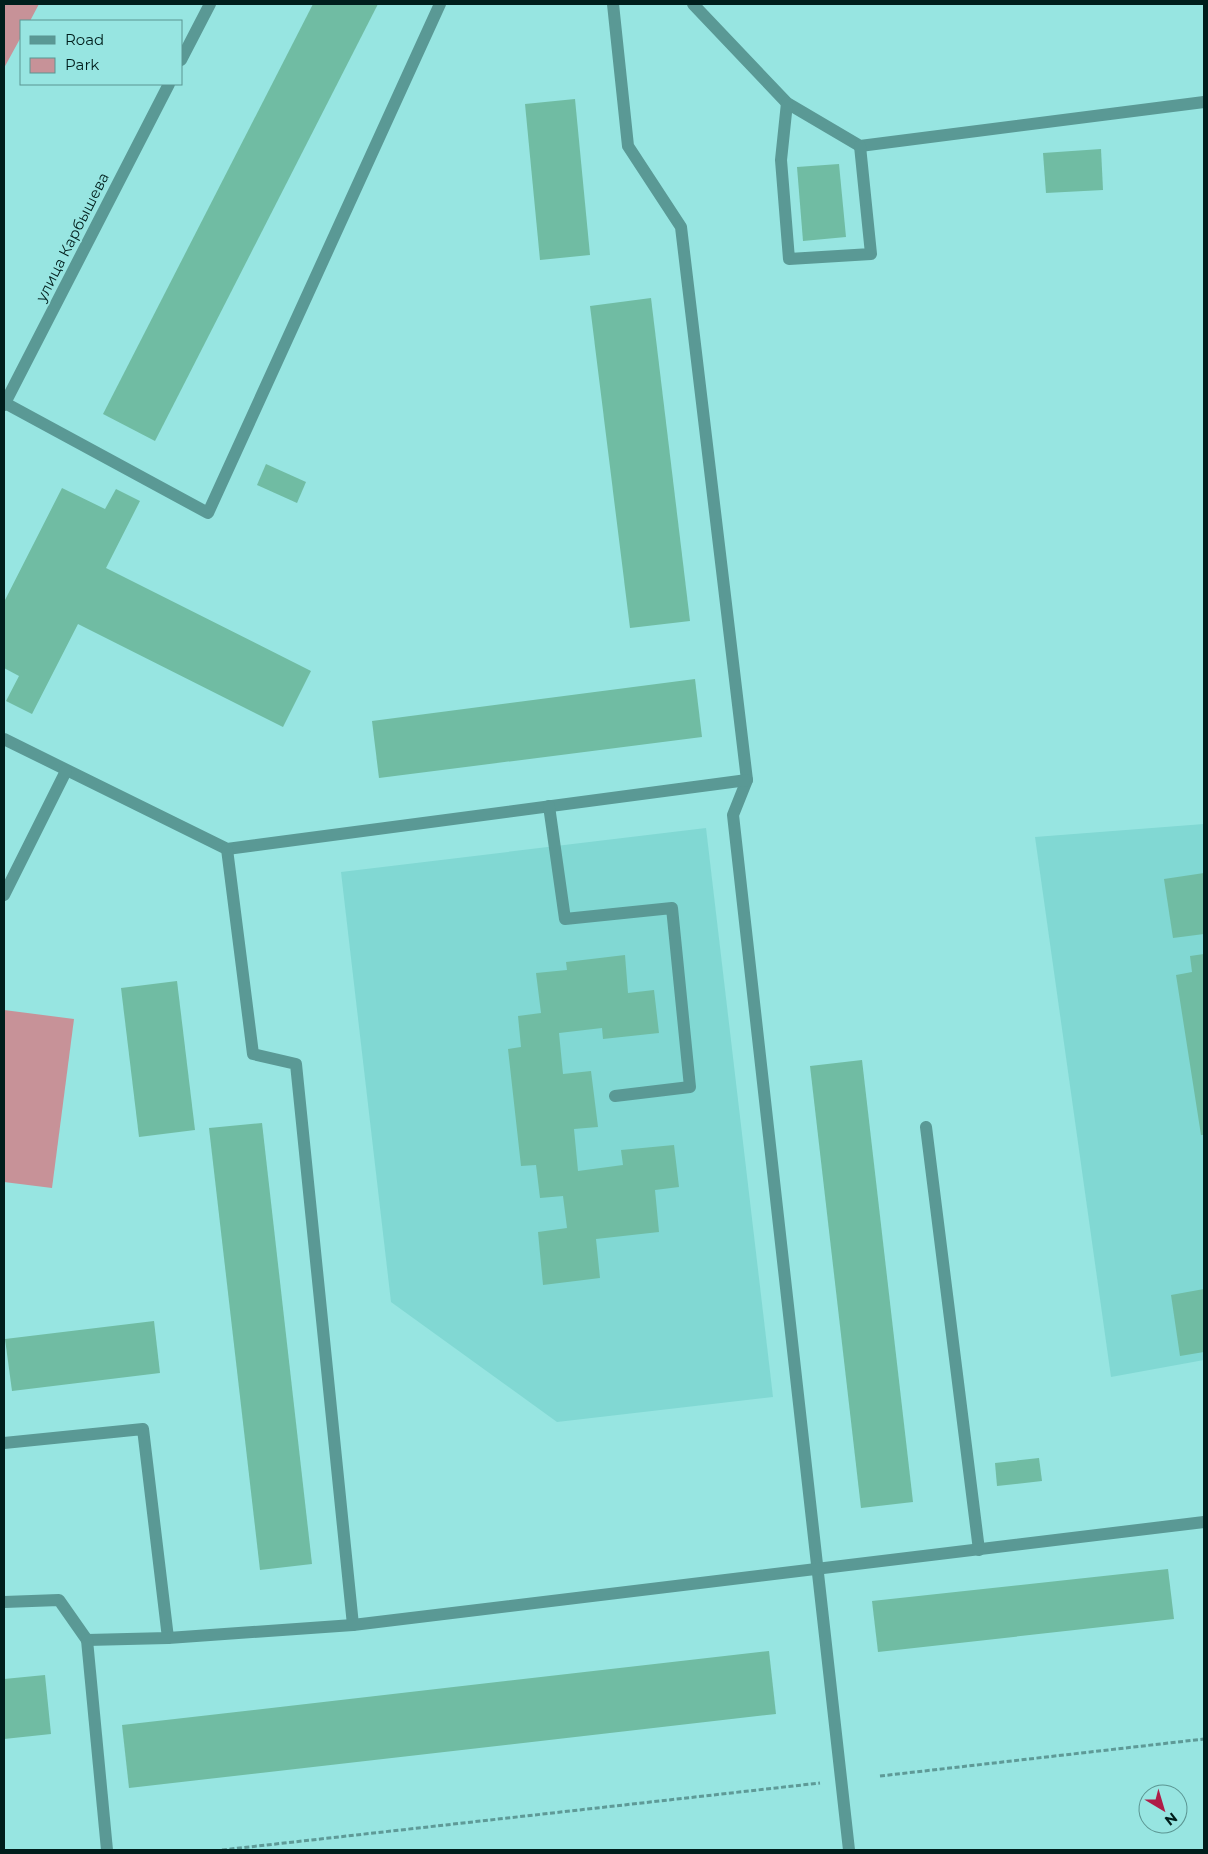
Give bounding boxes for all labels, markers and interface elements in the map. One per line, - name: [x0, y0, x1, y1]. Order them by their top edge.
- legend: [20, 20, 182, 85]
- text: Road: [65, 30, 104, 49]
- text: Park: [65, 55, 99, 74]
- street label: улица Карбышева: [31, 169, 113, 306]
- north arrow: [1138, 1784, 1188, 1834]
- text: N: [1161, 1809, 1181, 1830]

